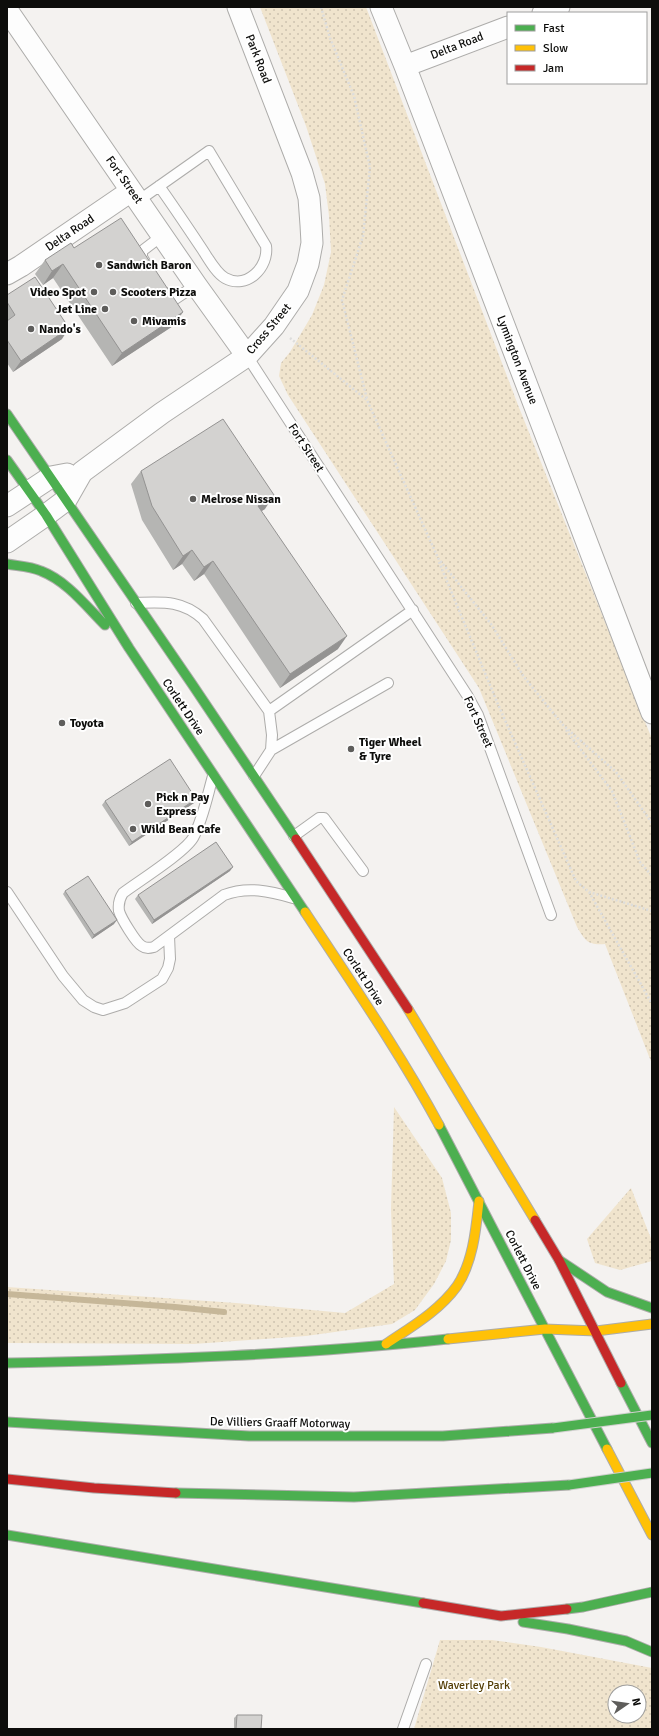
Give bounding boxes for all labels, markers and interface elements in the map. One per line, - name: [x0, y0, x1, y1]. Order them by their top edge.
- legend: [507, 12, 647, 84]
- text: Fast: [543, 21, 564, 36]
- street label: Delta Road: [428, 29, 486, 63]
- street label: Park Road: [242, 32, 274, 86]
- text: Slow: [543, 41, 568, 56]
- text: Jam: [543, 61, 564, 76]
- street label: Fort Street: [102, 153, 146, 207]
- street label: Delta Road: [43, 211, 97, 255]
- place label: Sandwich Baron: [107, 258, 192, 273]
- marker: Sandwich Baron: [94, 260, 104, 270]
- place label: Video Spot: [30, 285, 86, 300]
- place label: Scooters Pizza: [121, 285, 196, 300]
- marker: Video Spot: [89, 287, 99, 297]
- marker: Scooters Pizza: [108, 287, 118, 297]
- street label: Cross Street: [243, 300, 295, 358]
- place label: Jet Line: [56, 302, 97, 317]
- marker: Jet Line: [100, 304, 110, 314]
- street label: Lymington Avenue: [493, 313, 541, 407]
- place label: Mivamis: [142, 314, 187, 329]
- marker: Mivamis: [129, 316, 139, 326]
- place label: Nando's: [39, 322, 82, 337]
- marker: Nando's: [26, 324, 36, 334]
- street label: Fort Street: [285, 421, 327, 475]
- place label: Melrose Nissan: [201, 492, 281, 507]
- marker: Melrose Nissan: [188, 494, 198, 504]
- street label: Corlett Drive: [159, 676, 207, 738]
- street label: Fort Street: [460, 694, 496, 750]
- place label: Toyota: [70, 716, 104, 731]
- marker: Toyota: [57, 718, 67, 728]
- place label: Tiger Wheel & Tyre: [359, 735, 422, 764]
- marker: Tiger Wheel & Tyre: [346, 744, 356, 754]
- place label: Pick n Pay Express: [156, 790, 209, 819]
- marker: Pick n Pay Express: [143, 799, 153, 809]
- place label: Wild Bean Cafe: [141, 822, 221, 837]
- marker: Wild Bean Cafe: [128, 824, 138, 834]
- street label: Corlett Drive: [339, 946, 387, 1008]
- street label: Corlett Drive: [502, 1228, 544, 1292]
- street label: De Villiers Graaff Motorway: [210, 1414, 351, 1432]
- park label: Waverley Park: [438, 1678, 510, 1693]
- north arrow: [607, 1684, 647, 1724]
- text: N: [629, 1697, 643, 1707]

